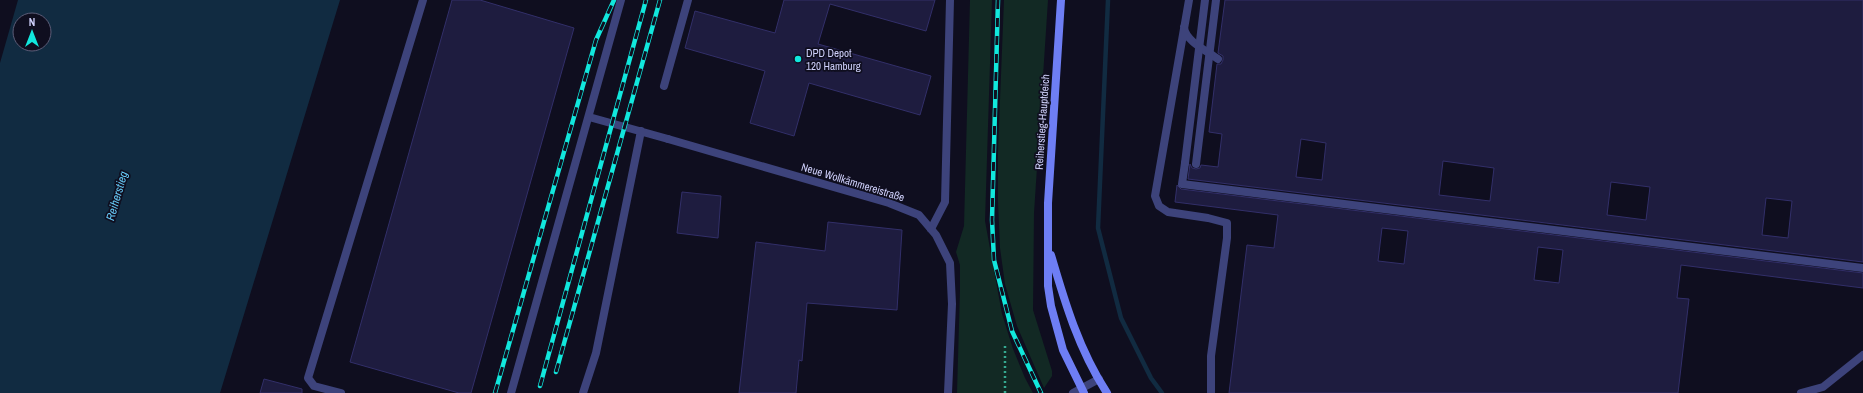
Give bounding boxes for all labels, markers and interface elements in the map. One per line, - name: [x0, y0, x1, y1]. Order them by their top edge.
- north arrow: [12, 12, 52, 52]
- text: N: [29, 15, 35, 29]
- place label: DPD Depot 120 Hamburg: [806, 46, 861, 73]
- marker: DPD Depot 120 Hamburg: [793, 54, 803, 64]
- street label: Reiherstieg-Hauptdeich: [1032, 74, 1052, 170]
- street label: Neue Wollkämmereistraße: [800, 160, 906, 204]
- water label: Reiherstieg: [102, 169, 132, 223]

